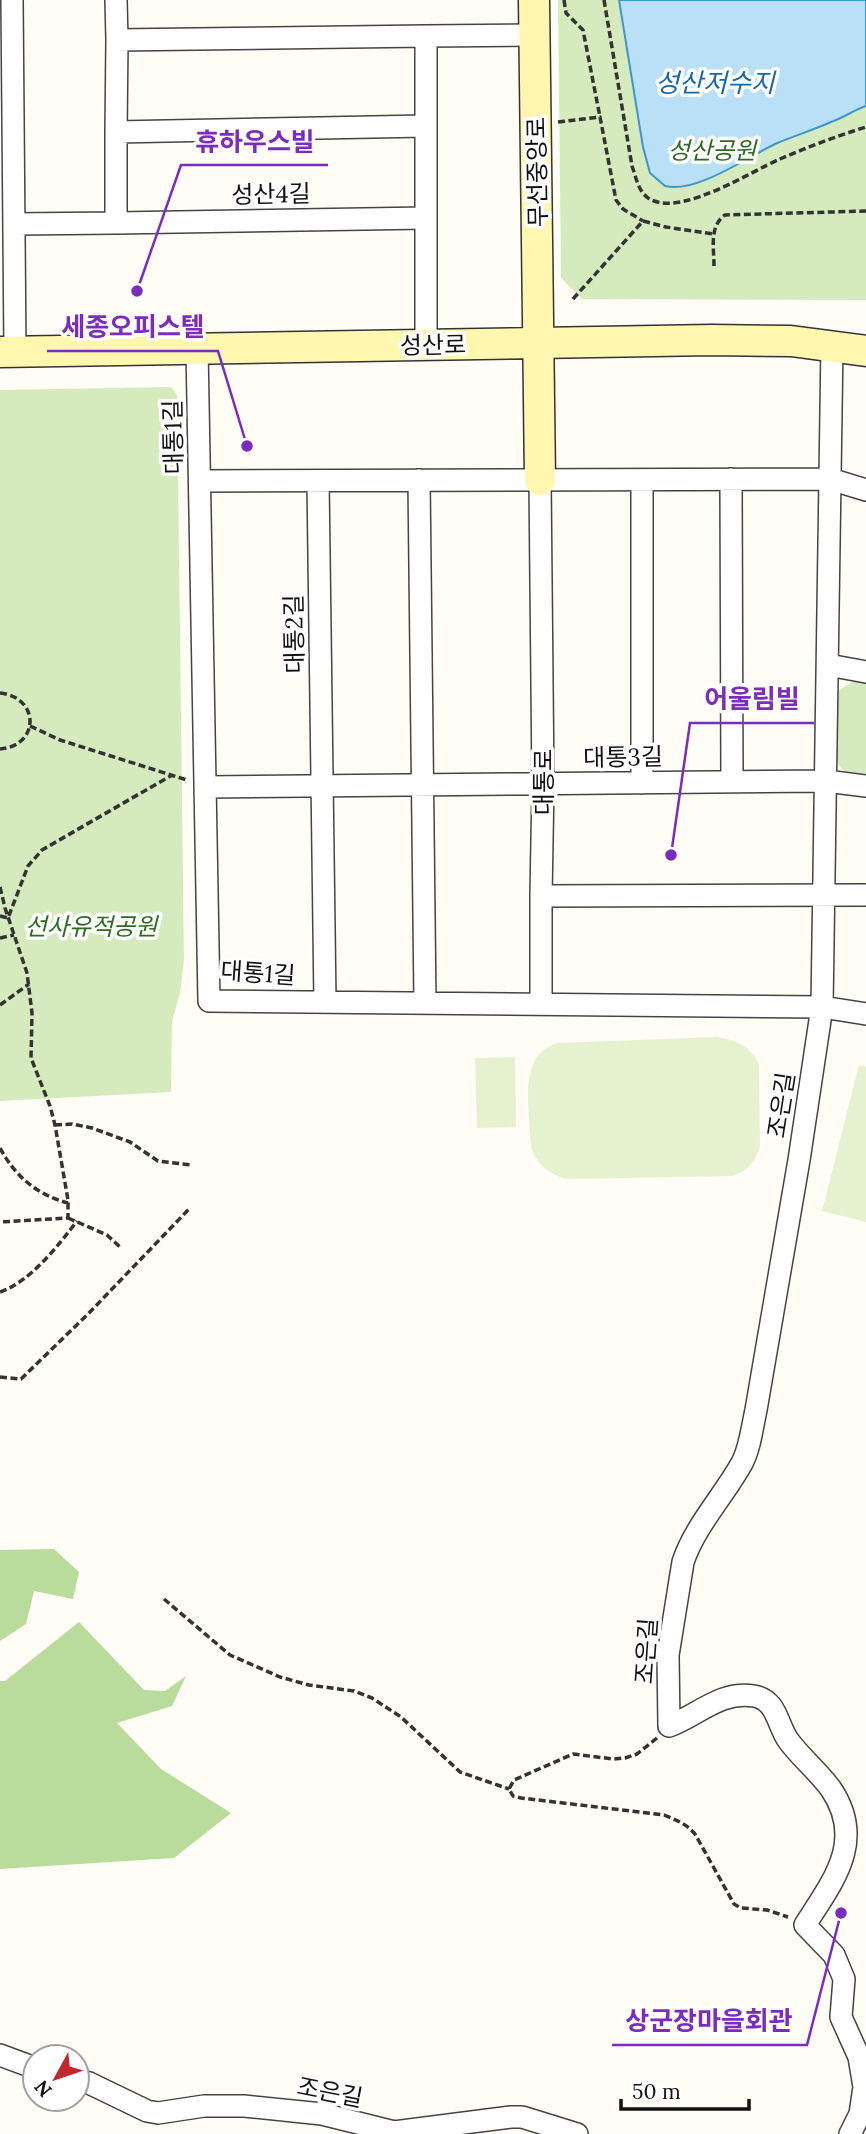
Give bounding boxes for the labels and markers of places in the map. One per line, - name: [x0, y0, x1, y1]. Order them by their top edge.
- callout: 휴하우스빌: [181, 118, 328, 165]
- callout: 세종오피스텔: [47, 304, 218, 351]
- callout: 어울림빌: [690, 676, 814, 723]
- callout: 상군장마을회관: [612, 1998, 807, 2045]

